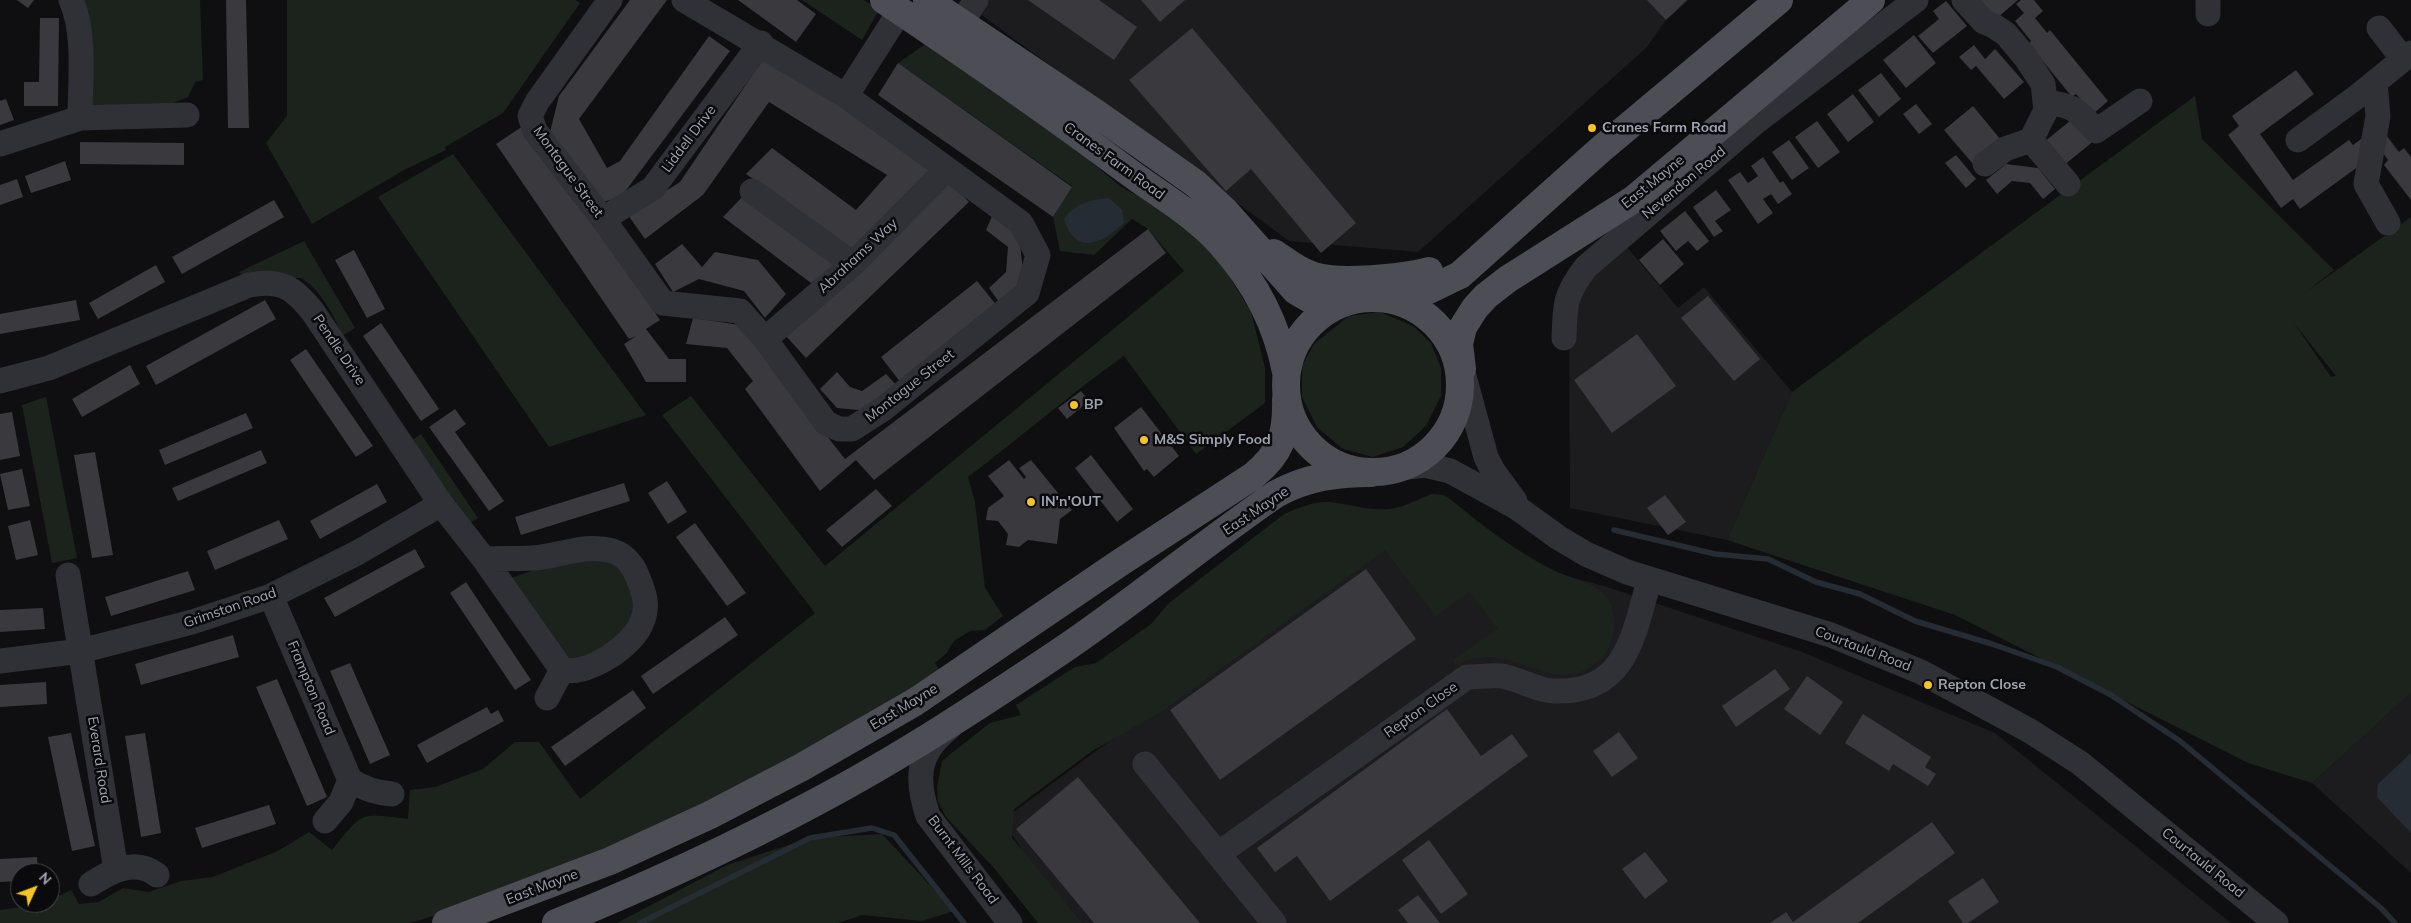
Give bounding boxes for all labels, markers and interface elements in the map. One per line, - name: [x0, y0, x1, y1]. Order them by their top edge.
- street label: Liddell Drive: [658, 102, 720, 176]
- street label: Cranes Farm Road: [1060, 119, 1168, 203]
- place label: Cranes Farm Road: [1602, 120, 1726, 136]
- marker: Cranes Farm Road: [1586, 122, 1598, 134]
- street label: Montague Street: [529, 123, 607, 221]
- street label: Nevendon Road: [1639, 143, 1729, 223]
- street label: East Mayne: [1618, 152, 1688, 212]
- street label: Abrahams Way: [815, 215, 901, 297]
- street label: Pendle Drive: [309, 312, 369, 388]
- street label: Montague Street: [862, 346, 958, 426]
- place label: BP: [1084, 397, 1103, 413]
- marker: BP: [1068, 399, 1080, 411]
- place label: M&S Simply Food: [1154, 432, 1271, 448]
- marker: M&S Simply Food: [1138, 434, 1150, 446]
- street label: East Mayne: [1220, 483, 1292, 539]
- place label: IN'n'OUT: [1041, 494, 1101, 510]
- marker: IN'n'OUT: [1025, 496, 1037, 508]
- street label: Grimston Road: [181, 584, 279, 632]
- street label: Courtauld Road: [1813, 623, 1913, 675]
- street label: Frampton Road: [284, 638, 338, 738]
- place label: Repton Close: [1938, 677, 2026, 693]
- street label: Repton Close: [1381, 679, 1461, 741]
- marker: Repton Close: [1922, 679, 1934, 691]
- street label: East Mayne: [867, 680, 941, 734]
- street label: Everard Road: [84, 715, 114, 805]
- street label: Burnt Mills Road: [924, 812, 1002, 908]
- street label: Courtauld Road: [2158, 824, 2248, 902]
- north arrow: [10, 863, 60, 913]
- street label: East Mayne: [504, 866, 580, 908]
- text: N: [35, 868, 55, 888]

